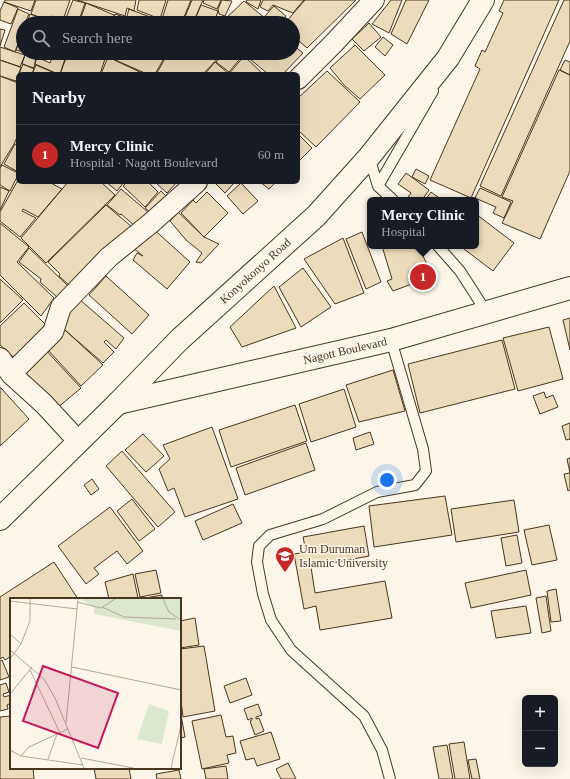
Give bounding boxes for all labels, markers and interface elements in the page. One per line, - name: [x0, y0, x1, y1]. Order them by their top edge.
- search box: [16, 16, 300, 60]
- icon: search: [30, 27, 52, 49]
- text: Search here: [62, 30, 132, 46]
- text: Nearby: [32, 88, 86, 107]
- text: Mercy Clinic: [70, 138, 153, 154]
- text: 1: [42, 147, 48, 162]
- text: 60 m: [258, 147, 284, 162]
- text: Hospital · Nagott Boulevard: [70, 155, 218, 170]
- popup: [367, 197, 479, 249]
- text: Mercy Clinic: [381, 207, 465, 223]
- text: Hospital: [381, 224, 425, 239]
- street label: Konyokonyo Road: [217, 235, 294, 307]
- pin: 1: [410, 262, 436, 292]
- street label: Nagott Boulevard: [302, 334, 388, 367]
- your location: [377, 470, 397, 490]
- place label: Um Duruman Islamic University: [299, 542, 388, 570]
- school or university icon: Um Duruman Islamic University: [274, 545, 296, 573]
- inset map: [10, 598, 181, 769]
- map controls: [522, 695, 558, 767]
- button: +: [522, 695, 558, 731]
- button: −: [522, 731, 558, 767]

